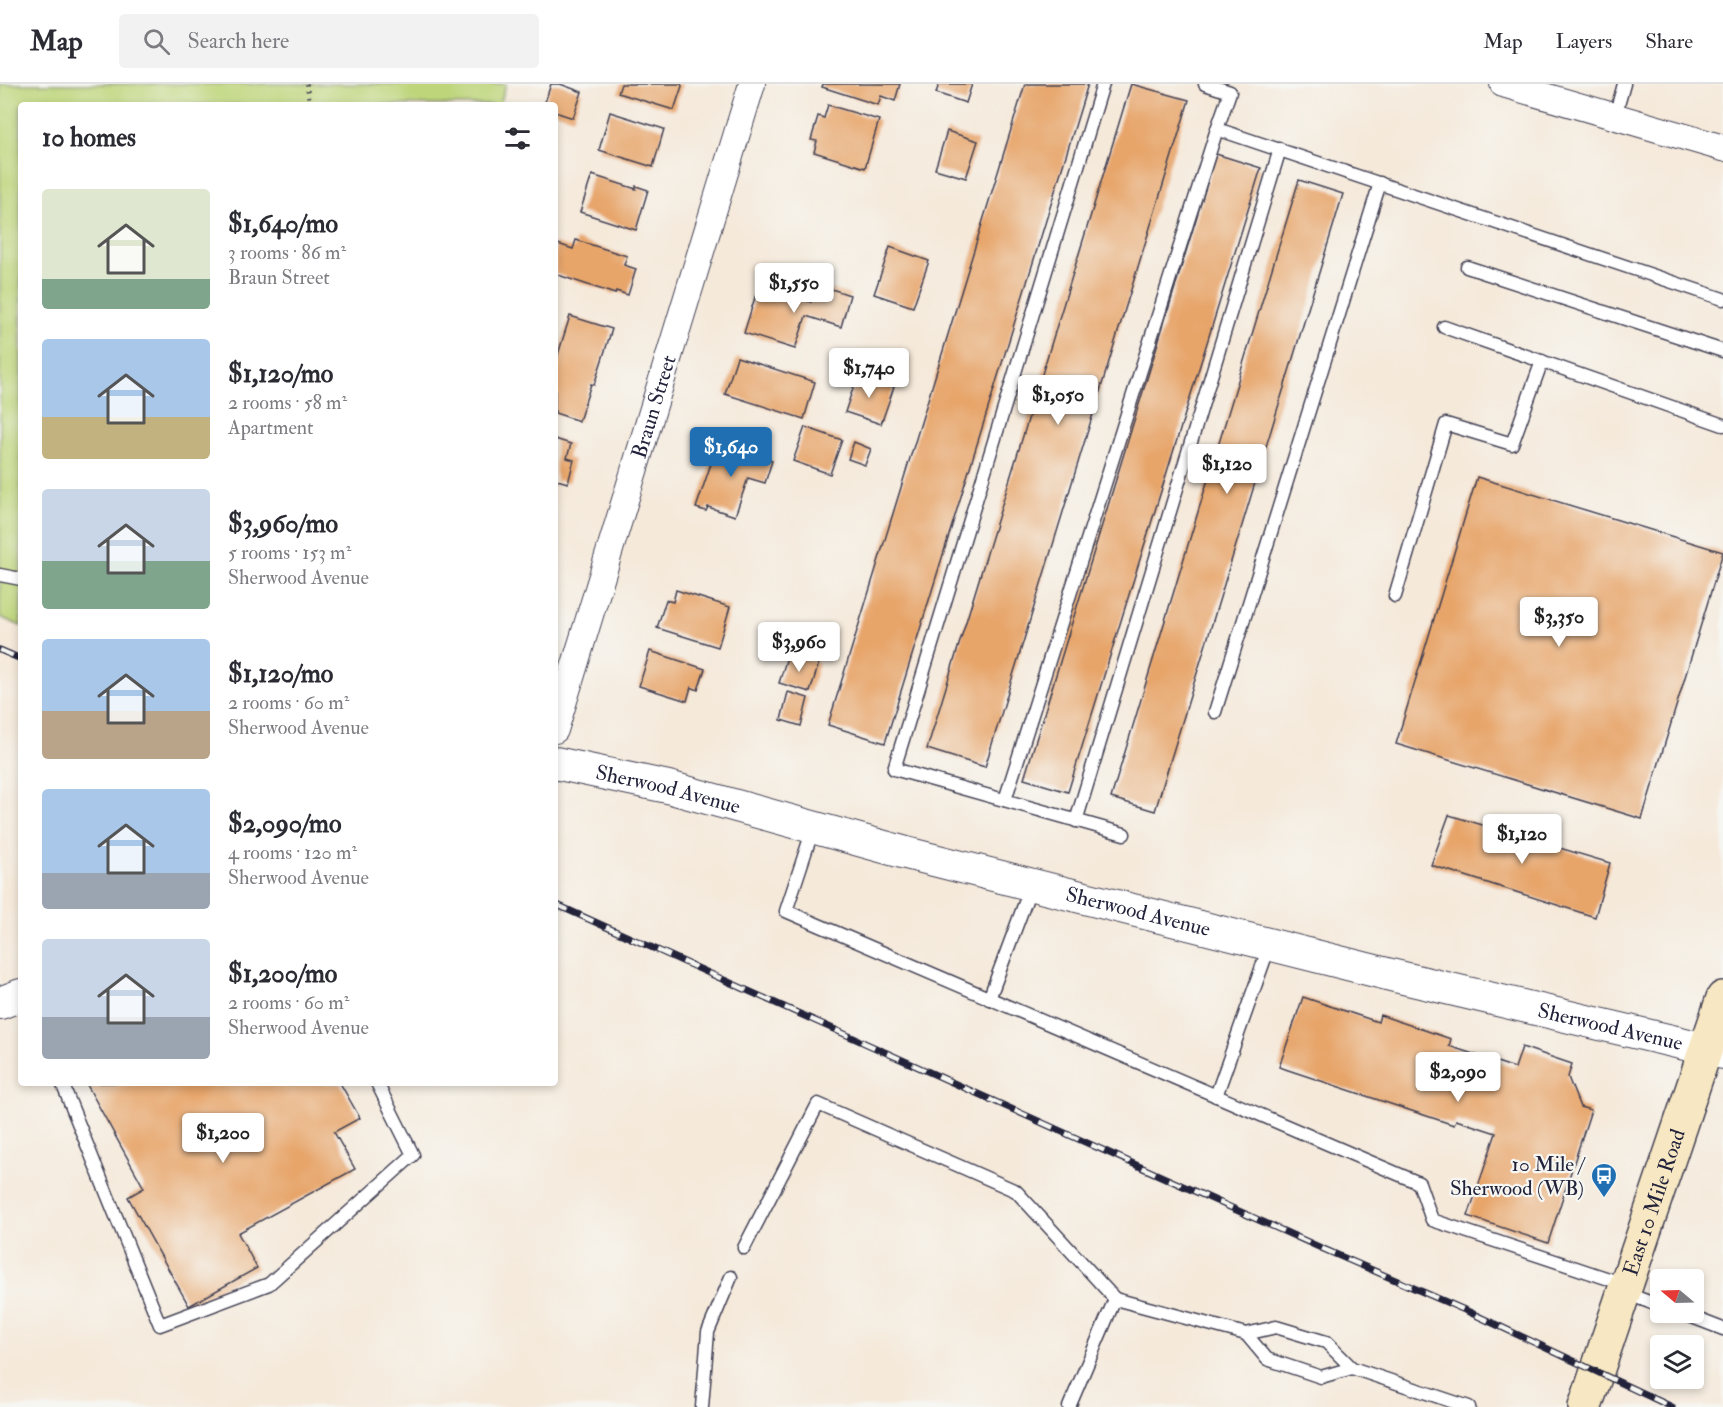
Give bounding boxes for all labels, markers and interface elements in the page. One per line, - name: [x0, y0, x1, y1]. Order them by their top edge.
- search box: [119, 14, 539, 68]
- text: Map: [30, 24, 83, 59]
- icon: search: [140, 25, 173, 58]
- text: Search here: [188, 27, 289, 55]
- text: Map: [1483, 28, 1523, 55]
- text: Layers: [1556, 28, 1612, 55]
- text: Share: [1645, 28, 1693, 55]
- text: 10 homes: [42, 122, 136, 154]
- icon: filters: [501, 122, 534, 155]
- text: $1,640/mo: [228, 208, 338, 240]
- icon: home: [90, 213, 162, 285]
- text: 3 rooms · 86 m²: [228, 240, 346, 265]
- pin: $1,550: [745, 263, 843, 314]
- text: Braun Street: [228, 265, 330, 290]
- text: $1,550: [769, 270, 819, 295]
- pin: $1,740: [820, 348, 918, 399]
- street label: Braun Street: [625, 351, 682, 462]
- text: $1,740: [843, 355, 895, 380]
- text: $1,120/mo: [228, 358, 333, 390]
- icon: home: [90, 363, 162, 435]
- pin: $1,050: [1009, 375, 1107, 426]
- text: $1,050: [1032, 382, 1084, 407]
- text: 2 rooms · 58 m²: [228, 390, 347, 415]
- text: Apartment: [228, 415, 313, 440]
- pin: $1,640: [682, 427, 780, 478]
- text: $1,640: [704, 434, 758, 459]
- pin: $1,120: [1178, 444, 1276, 495]
- text: $1,120: [1202, 451, 1252, 476]
- text: $3,960/mo: [228, 508, 338, 540]
- icon: home: [90, 513, 162, 585]
- text: 5 rooms · 153 m²: [228, 540, 351, 565]
- text: Sherwood Avenue: [228, 565, 369, 590]
- pin: $3,350: [1510, 597, 1608, 648]
- text: $3,350: [1534, 604, 1584, 629]
- pin: $3,960: [750, 622, 848, 673]
- text: $3,960: [772, 629, 826, 654]
- text: $1,120/mo: [228, 658, 333, 690]
- icon: home: [90, 663, 162, 735]
- text: 2 rooms · 60 m²: [228, 690, 349, 715]
- text: Sherwood Avenue: [228, 715, 369, 740]
- street label: Sherwood Avenue: [593, 759, 744, 820]
- text: $2,090/mo: [228, 808, 341, 840]
- icon: home: [90, 813, 162, 885]
- pin: $1,120: [1473, 814, 1571, 865]
- text: $1,120: [1497, 821, 1547, 846]
- text: 4 rooms · 120 m²: [228, 840, 357, 865]
- text: Sherwood Avenue: [228, 865, 369, 890]
- street label: Sherwood Avenue: [1063, 880, 1214, 943]
- text: $1,200/mo: [228, 958, 337, 990]
- icon: home: [90, 963, 162, 1035]
- text: 2 rooms · 60 m²: [228, 990, 349, 1015]
- street label: Sherwood Avenue: [1535, 997, 1686, 1057]
- text: Sherwood Avenue: [228, 1015, 369, 1040]
- pin: $2,090: [1409, 1052, 1507, 1103]
- text: $2,090: [1430, 1059, 1486, 1084]
- pin: $1,200: [174, 1113, 272, 1164]
- text: $1,200: [196, 1120, 250, 1145]
- street label: East 10 Mile Road: [1617, 1125, 1692, 1279]
- place label: 10 Mile / Sherwood (WB): [1450, 1151, 1587, 1202]
- bus stop icon: 10 Mile / Sherwood (WB): [1589, 1161, 1619, 1199]
- north arrow: [1650, 1269, 1704, 1323]
- map controls: [1650, 1269, 1704, 1389]
- button: layers: [1650, 1335, 1704, 1389]

